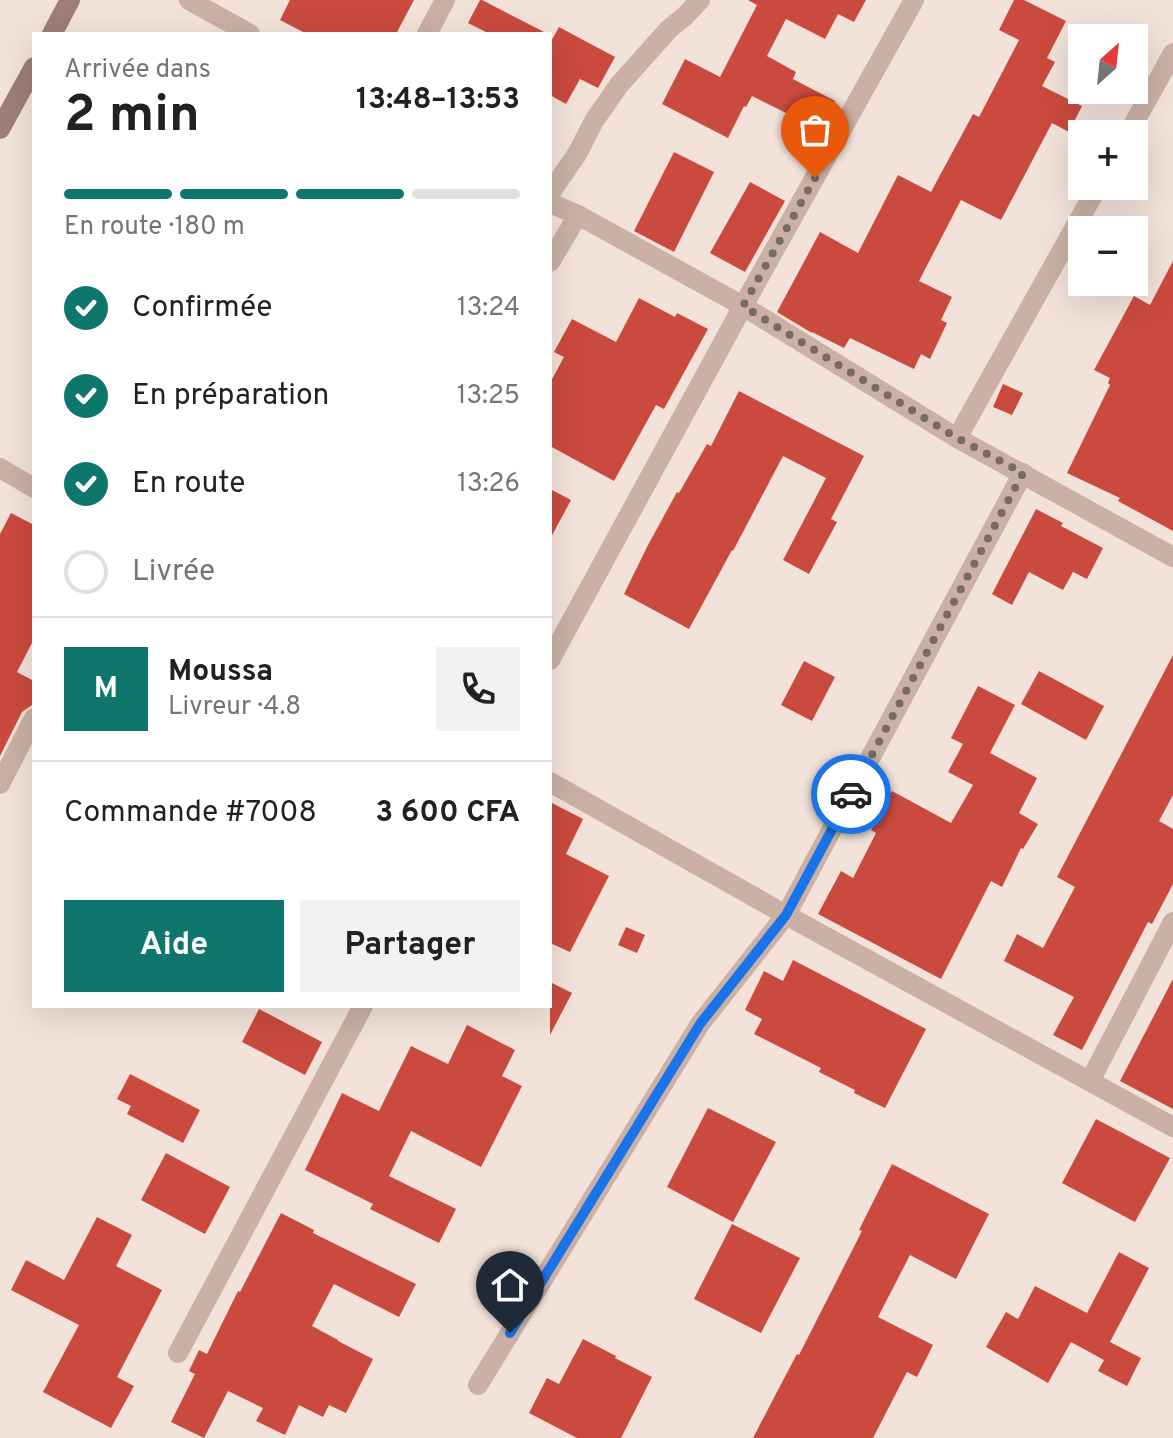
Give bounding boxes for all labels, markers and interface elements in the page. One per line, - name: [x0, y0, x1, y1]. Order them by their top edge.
- north arrow: [1068, 24, 1148, 104]
- map controls: [1068, 24, 1148, 296]
- text: Arrivée dans: [64, 54, 211, 87]
- text: 13:48–13:53: [356, 82, 520, 119]
- text: 2 min: [64, 84, 200, 150]
- pin: [781, 96, 849, 178]
- icon: bag: [793, 108, 837, 152]
- button: +: [1068, 120, 1148, 200]
- text: En route · 180 m: [64, 211, 245, 244]
- button: −: [1068, 216, 1148, 296]
- icon: check: [64, 286, 108, 330]
- text: Confirmée: [132, 290, 272, 327]
- text: 13:24: [457, 292, 520, 325]
- icon: check: [64, 374, 108, 418]
- text: En préparation: [132, 378, 329, 415]
- text: 13:25: [457, 380, 520, 413]
- icon: check: [64, 462, 108, 506]
- text: En route: [132, 466, 246, 503]
- text: 13:26: [457, 468, 520, 501]
- text: Livrée: [132, 554, 215, 591]
- button: phone: [436, 647, 520, 731]
- text: Moussa: [168, 654, 273, 691]
- text: M: [94, 671, 118, 708]
- text: Livreur · 4.8: [168, 691, 301, 724]
- courier: [811, 754, 891, 834]
- icon: car: [829, 772, 873, 816]
- text: Commande #7008: [64, 795, 317, 832]
- text: 3 600 CFA: [375, 795, 520, 832]
- button: Aide: [64, 900, 284, 992]
- button: Partager: [300, 900, 520, 992]
- pin: [476, 1251, 544, 1333]
- icon: home: [488, 1263, 532, 1307]

